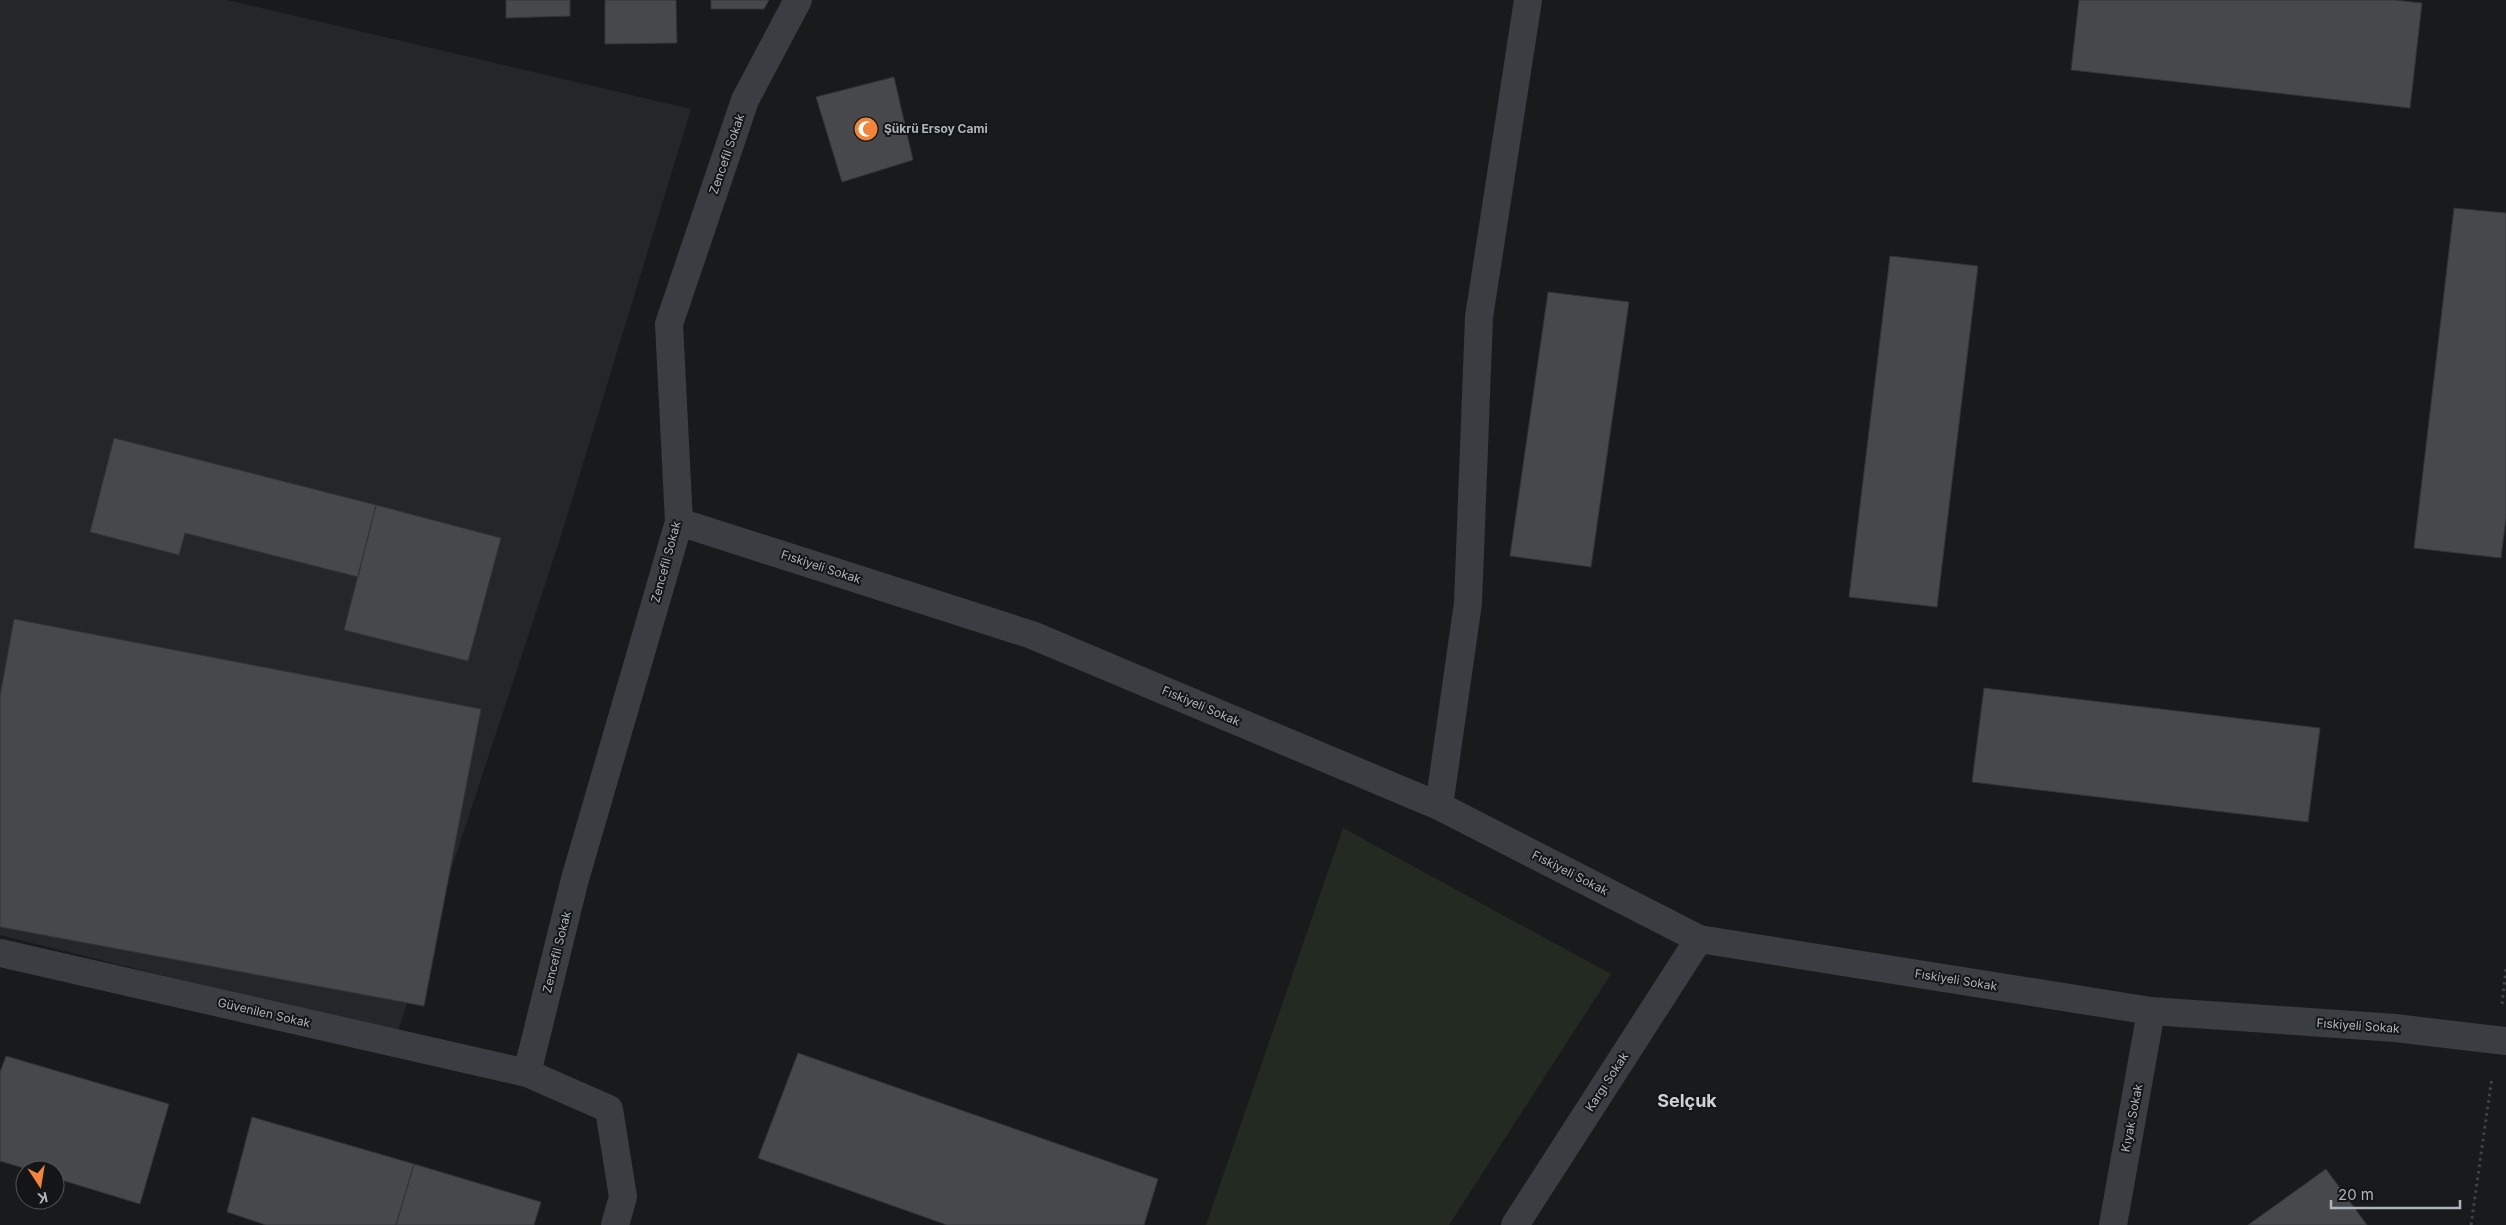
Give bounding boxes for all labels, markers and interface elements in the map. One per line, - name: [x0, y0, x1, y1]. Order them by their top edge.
- street label: Zencefil Sokak: [706, 111, 747, 196]
- mosque icon: Şükrü Ersoy Cami: [853, 116, 879, 142]
- place label: Şükrü Ersoy Cami: [884, 121, 988, 136]
- street label: Zencefil Sokak: [647, 519, 684, 604]
- street label: Fıskiyeli Sokak: [779, 547, 863, 587]
- street label: Fıskiyeli Sokak: [1160, 682, 1243, 729]
- street label: Fıskiyeli Sokak: [1530, 847, 1611, 898]
- street label: Zencefil Sokak: [539, 909, 574, 994]
- street label: Fıskiyeli Sokak: [1914, 966, 1999, 993]
- street label: Güvenilen Sokak: [216, 995, 312, 1031]
- street label: Fıskiyeli Sokak: [2316, 1015, 2401, 1036]
- street label: Kargı Sokak: [1582, 1049, 1631, 1114]
- street label: Kıyak Sokak: [2118, 1082, 2146, 1153]
- district label: Selçuk: [1657, 1090, 1717, 1111]
- north arrow: [15, 1160, 65, 1210]
- scale bar: [2331, 1178, 2460, 1210]
- text: 20 m: [2338, 1185, 2374, 1204]
- text: K: [36, 1189, 50, 1208]

